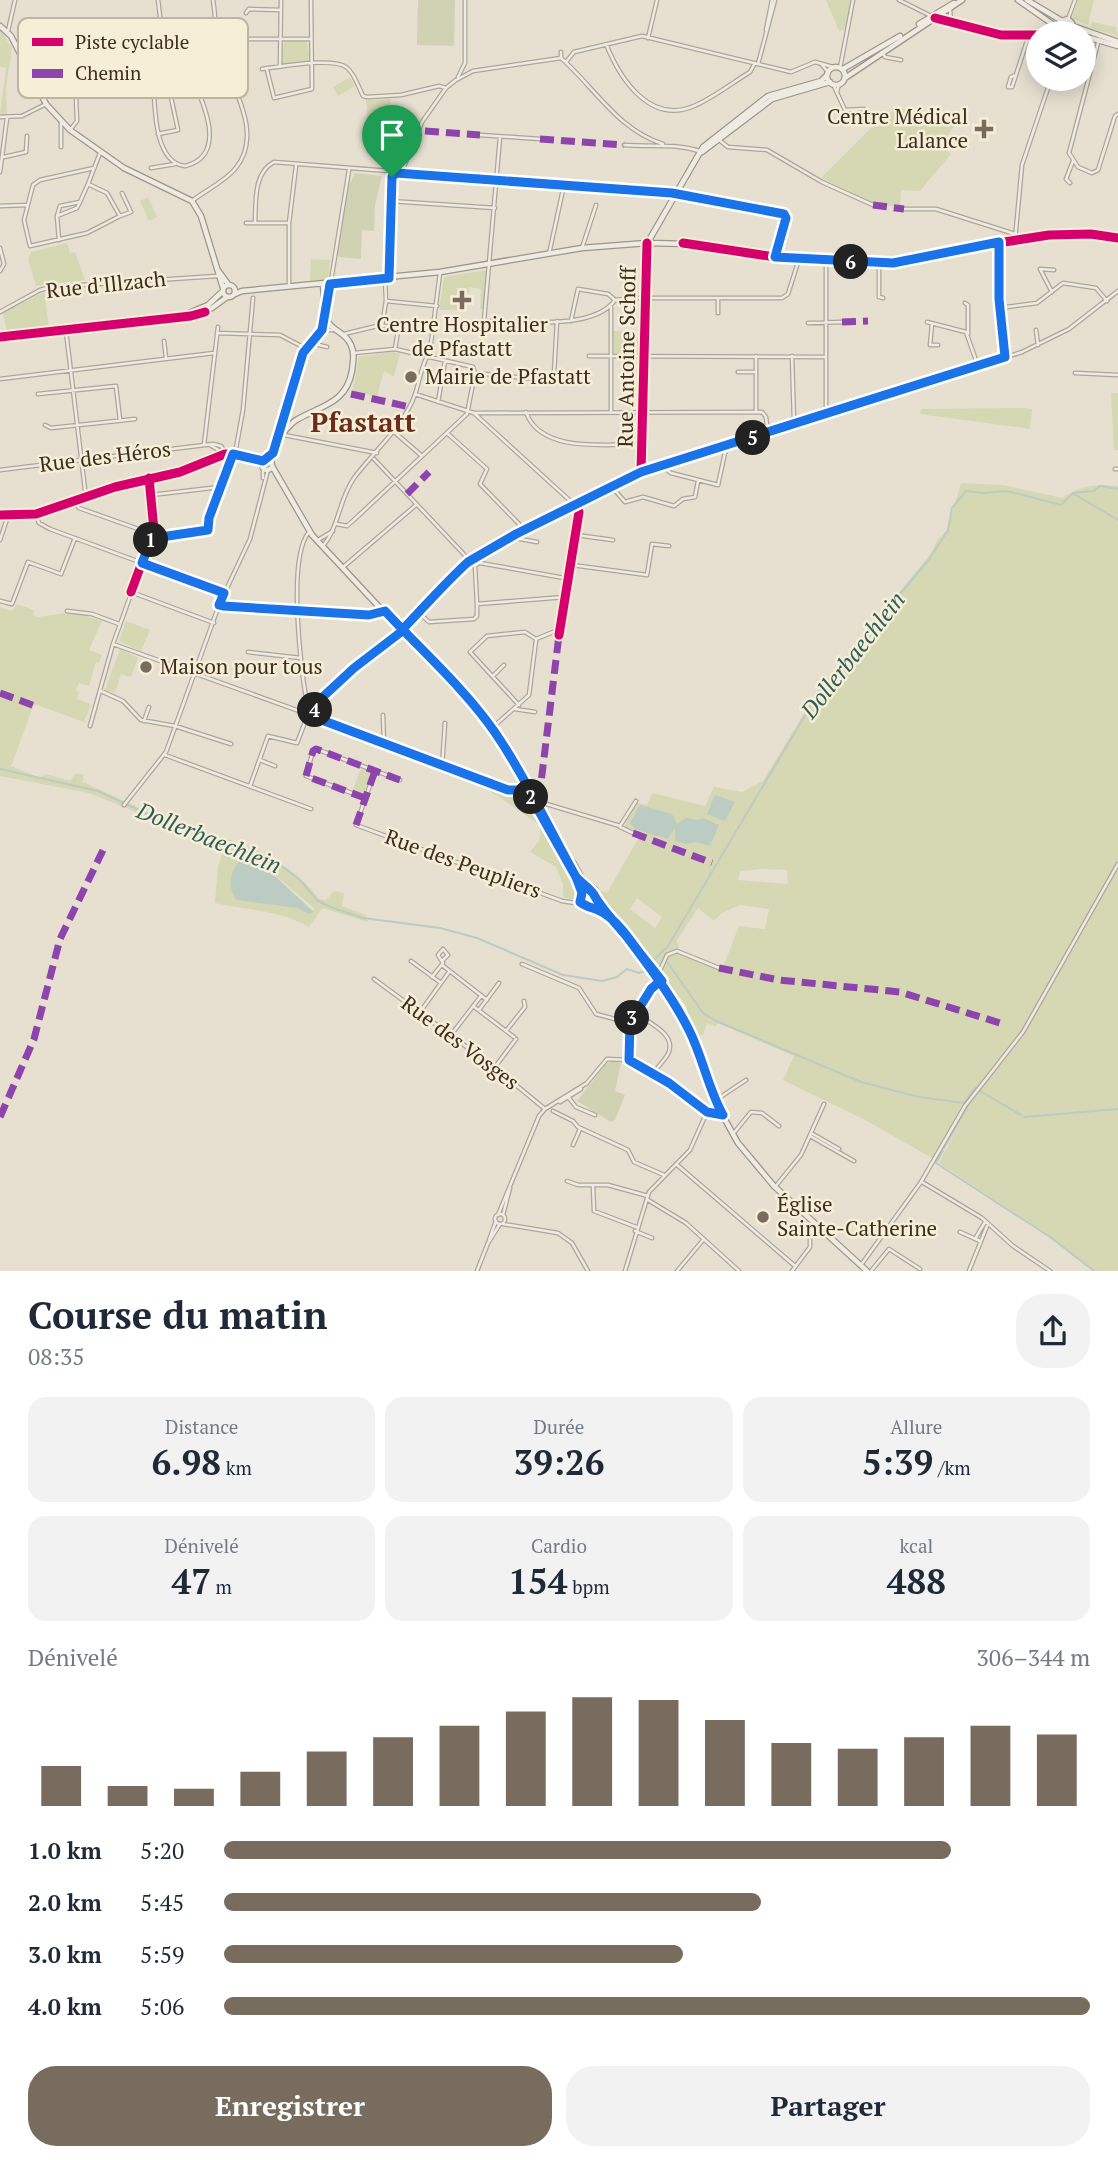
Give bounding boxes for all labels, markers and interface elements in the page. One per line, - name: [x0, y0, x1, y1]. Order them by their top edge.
- legend: [18, 18, 248, 98]
- map controls: [1026, 21, 1096, 91]
- button: layers: [1026, 21, 1096, 91]
- text: Piste cyclable: [75, 29, 189, 54]
- text: Chemin: [75, 60, 141, 85]
- place label: Centre Médical Lalance: [827, 102, 968, 154]
- pin: [362, 105, 422, 177]
- icon: arrive: [373, 116, 411, 154]
- marker: Centre Médical Lalance: [974, 119, 994, 139]
- pin: 6: [834, 244, 868, 280]
- text: 6: [845, 249, 856, 274]
- street label: Rue d'Illzach: [45, 264, 167, 304]
- street label: Rue Antoine Schoff: [610, 265, 642, 448]
- marker: Centre Hospitalier de Pfastatt: [452, 290, 472, 310]
- place label: Centre Hospitalier de Pfastatt: [376, 310, 548, 362]
- place label: Mairie de Pfastatt: [425, 362, 591, 390]
- marker: Mairie de Pfastatt: [403, 369, 419, 385]
- district label: Pfastatt: [310, 403, 416, 440]
- pin: 5: [736, 420, 770, 456]
- text: 5: [747, 425, 758, 450]
- street label: Rue des Héros: [38, 434, 172, 478]
- pin: 1: [134, 522, 168, 558]
- text: 1: [145, 527, 156, 552]
- water label: Dollerbaechlein: [793, 585, 912, 725]
- place label: Maison pour tous: [160, 652, 323, 680]
- marker: Maison pour tous: [138, 659, 154, 675]
- pin: 4: [298, 692, 332, 728]
- text: 4: [309, 697, 320, 722]
- pin: 2: [514, 780, 548, 814]
- text: 2: [525, 784, 536, 809]
- water label: Dollerbaechlein: [132, 794, 286, 881]
- street label: Rue des Peupliers: [381, 822, 545, 904]
- street label: Rue des Vosges: [396, 989, 525, 1096]
- pin: 3: [614, 1000, 650, 1036]
- text: 3: [626, 1005, 637, 1030]
- place label: Église Sainte-Catherine: [777, 1190, 937, 1242]
- marker: Église Sainte-Catherine: [755, 1209, 771, 1225]
- text: Course du matin: [28, 1290, 328, 1340]
- button: share: [1016, 1294, 1090, 1368]
- text: 08:35: [28, 1341, 85, 1372]
- text: Distance: [165, 1414, 238, 1439]
- text: Durée: [534, 1414, 584, 1439]
- text: Allure: [890, 1414, 942, 1439]
- text: 6.98: [151, 1439, 221, 1485]
- text: 39:26: [513, 1439, 605, 1485]
- text: 5:39: [862, 1439, 933, 1485]
- text: km: [221, 1455, 252, 1480]
- text: /km: [933, 1455, 971, 1480]
- text: Dénivelé: [165, 1533, 239, 1558]
- text: Cardio: [531, 1533, 587, 1558]
- text: kcal: [899, 1533, 933, 1558]
- text: 47: [171, 1558, 211, 1604]
- text: 154: [508, 1558, 568, 1604]
- text: 488: [887, 1558, 946, 1604]
- text: m: [211, 1574, 232, 1599]
- text: bpm: [568, 1574, 610, 1599]
- text: Dénivelé: [28, 1642, 118, 1673]
- text: 306–344 m: [977, 1642, 1090, 1673]
- text: 1.0 km: [28, 1835, 102, 1866]
- text: 5:20: [140, 1835, 184, 1866]
- text: 2.0 km: [28, 1887, 102, 1918]
- text: 5:45: [140, 1887, 184, 1918]
- text: 3.0 km: [28, 1939, 102, 1970]
- text: 5:59: [140, 1939, 184, 1970]
- text: 4.0 km: [28, 1991, 102, 2022]
- text: 5:06: [140, 1991, 184, 2022]
- button: Enregistrer: [28, 2066, 552, 2146]
- button: Partager: [566, 2066, 1090, 2146]

